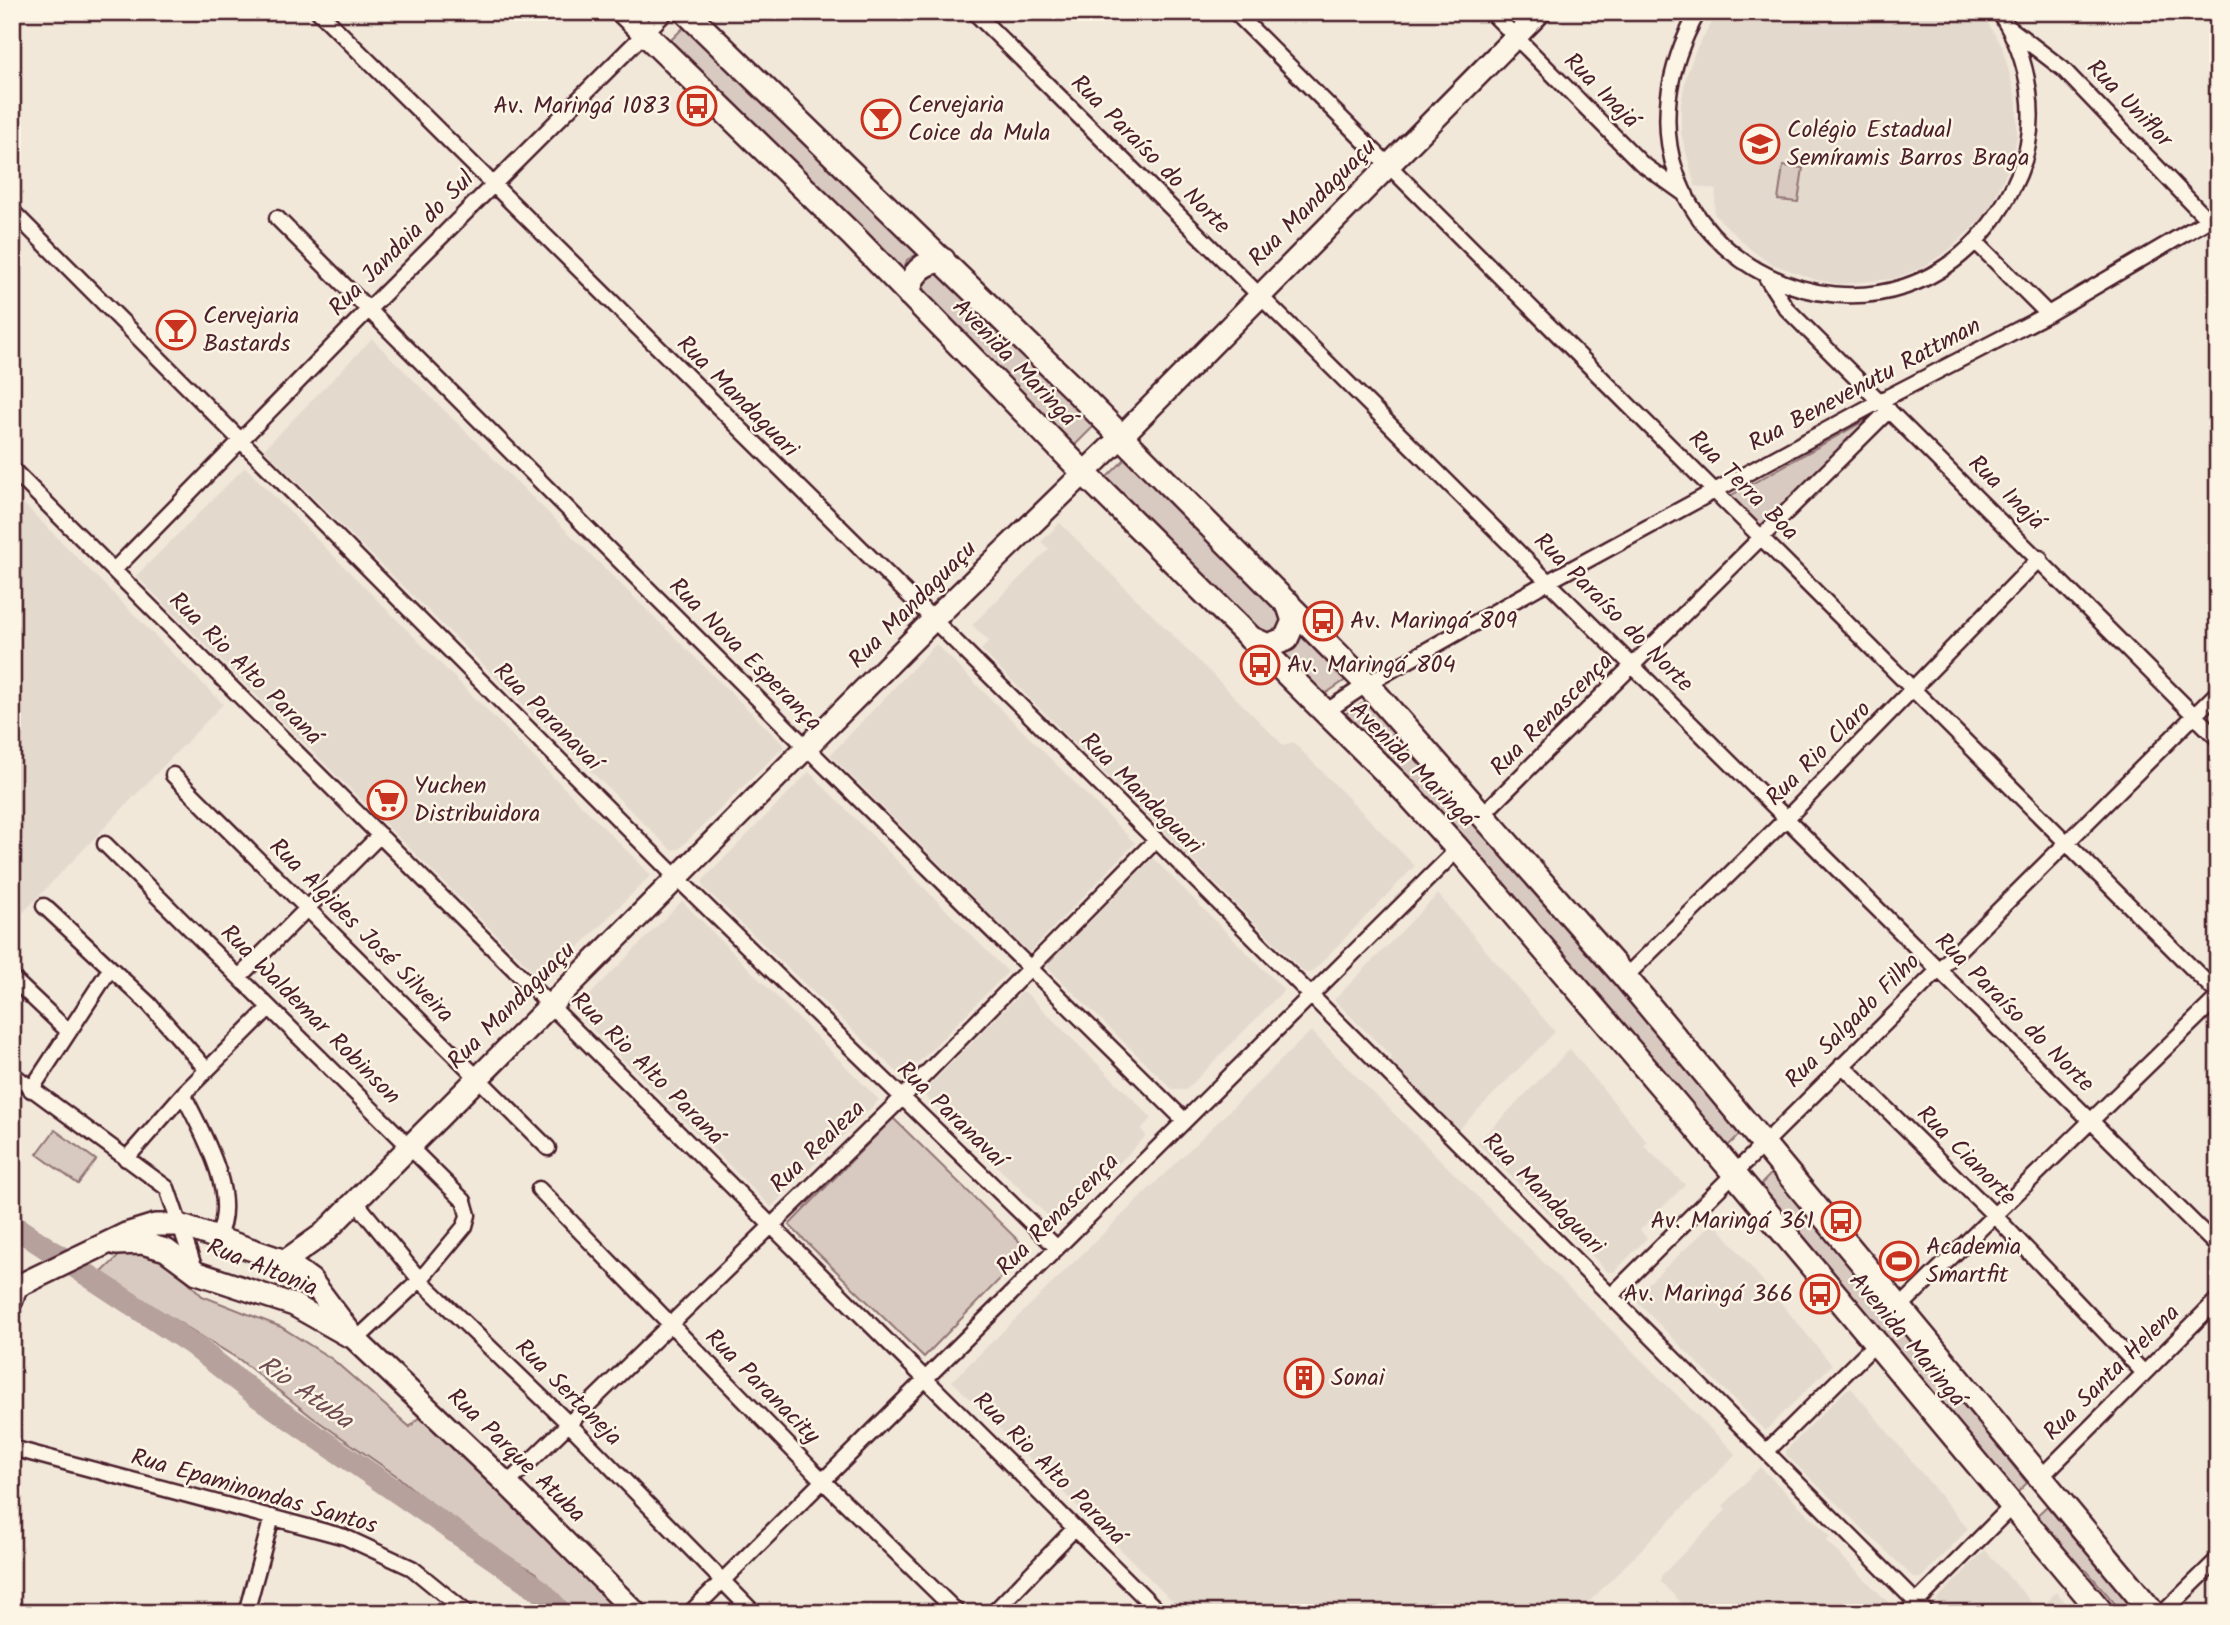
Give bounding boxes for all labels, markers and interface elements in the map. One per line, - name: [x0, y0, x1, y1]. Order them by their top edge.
- street label: Rua Inajá: [1553, 43, 1650, 140]
- street label: Rua Uniflor: [2076, 50, 2183, 159]
- street label: Rua Paraíso do Norte: [1061, 66, 1240, 245]
- bus stop icon: Av. Maringá 1083: [676, 85, 718, 127]
- place label: Cervejaria Coice da Mula: [908, 86, 1051, 153]
- place label: Av. Maringá 1083: [493, 87, 670, 126]
- bar icon: Cervejaria Coice da Mula: [860, 98, 902, 140]
- place label: Colégio Estadual Semíramis Barros Braga: [1787, 111, 2030, 178]
- school or university icon: Colégio Estadual Semíramis Barros Braga: [1739, 123, 1781, 165]
- street label: Rua Mandaguaçu: [1239, 129, 1387, 277]
- street label: Rua Jandaia do Sul: [320, 161, 485, 326]
- street label: Avenida Maringá: [942, 290, 1088, 438]
- place label: Cervejaria Bastards: [203, 297, 299, 364]
- street label: Rua Benevenutu Rattman: [1742, 307, 1988, 463]
- bar icon: Cervejaria Bastards: [155, 309, 197, 351]
- street label: Rua Mandaguari: [666, 326, 808, 468]
- street label: Rua Terra Boa: [1678, 421, 1808, 551]
- street label: Rua Inajá: [1958, 446, 2056, 542]
- street label: Rua Paraíso do Norte: [1524, 524, 1703, 703]
- street label: Rua Mandaguaçu: [839, 531, 987, 679]
- street label: Rua Nova Esperança: [659, 569, 831, 741]
- street label: Rua Rio Alto Paraná: [159, 583, 333, 757]
- bus stop icon: Av. Maringá 809: [1302, 600, 1344, 642]
- place label: Av. Maringá 809: [1350, 602, 1517, 641]
- bus stop icon: Av. Maringá 804: [1239, 644, 1281, 686]
- street label: Rua Renascença: [1481, 644, 1623, 786]
- place label: Av. Maringá 804: [1287, 646, 1456, 685]
- street label: Rua Paranavaí: [483, 653, 613, 783]
- street label: Avenida Maringá: [1339, 692, 1486, 839]
- street label: Rua Rio Claro: [1757, 692, 1881, 816]
- street label: Rua Mandaguari: [1070, 723, 1212, 865]
- place label: Yuchen Distribuidora: [414, 767, 540, 834]
- supermarket icon: Yuchen Distribuidora: [366, 779, 408, 821]
- street label: Rua Algides José Silveira: [259, 829, 463, 1033]
- street label: Rua Waldemar Robinson: [210, 915, 410, 1115]
- street label: Rua Paraíso do Norte: [1925, 924, 2104, 1103]
- street label: Rua Mandaguaçu: [438, 932, 586, 1080]
- street label: Rua Salgado Filho: [1776, 944, 1930, 1098]
- street label: Rua Rio Alto Paraná: [561, 983, 735, 1157]
- street label: Rua Paranavaí: [887, 1052, 1018, 1180]
- street label: Rua Realeza: [761, 1091, 875, 1203]
- street label: Rua Cianorte: [1906, 1096, 2026, 1216]
- street label: Rua Mandaguari: [1472, 1123, 1614, 1265]
- street label: Rua Renascença: [987, 1144, 1129, 1286]
- bus stop icon: Av. Maringá 361: [1820, 1200, 1862, 1242]
- place label: Av. Maringá 361: [1650, 1202, 1814, 1241]
- street label: Rua Altonia: [201, 1228, 323, 1308]
- place label: Academia Smartfit: [1926, 1228, 2021, 1295]
- sports icon: Academia Smartfit: [1878, 1240, 1920, 1282]
- street label: Avenida Maringá: [1839, 1264, 1977, 1418]
- bus stop icon: Av. Maringá 366: [1799, 1273, 1841, 1315]
- place label: Av. Maringá 366: [1624, 1275, 1793, 1314]
- street label: Rua Santa Helena: [2034, 1295, 2190, 1451]
- street label: Rua Paranacity: [695, 1320, 830, 1455]
- street label: Rua Sertaneja: [505, 1330, 631, 1456]
- water label: Rio Atuba: [249, 1345, 363, 1442]
- building icon: Sonai: [1283, 1357, 1325, 1399]
- place label: Sonai: [1331, 1359, 1386, 1398]
- street label: Rua Parque Atuba: [437, 1379, 595, 1533]
- street label: Rua Rio Alto Paraná: [963, 1383, 1137, 1557]
- street label: Rua Epaminondas Santos: [126, 1438, 382, 1546]

